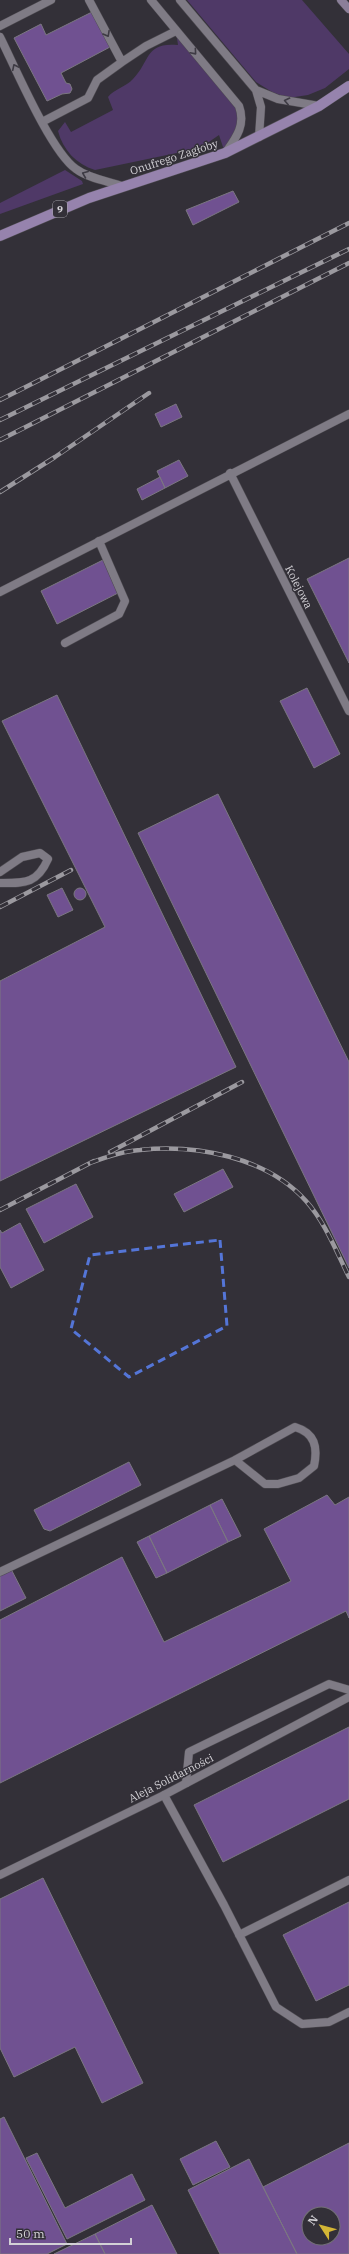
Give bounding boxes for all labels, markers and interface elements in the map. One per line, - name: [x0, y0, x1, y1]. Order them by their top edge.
- one-way arrow: [102, 30, 110, 37]
- one-way arrow: [189, 47, 196, 54]
- one-way arrow: [12, 64, 20, 71]
- one-way arrow: [284, 97, 290, 106]
- street label: Onufrego Zagłoby: [128, 136, 220, 178]
- one-way arrow: [81, 170, 88, 178]
- road number: 9: [53, 201, 67, 217]
- street label: Kolejowa: [282, 563, 316, 611]
- street label: Aleja Solidarności: [126, 1750, 216, 1805]
- north arrow: [301, 2206, 341, 2246]
- text: N: [305, 2212, 321, 2228]
- scale bar: [10, 2220, 131, 2246]
- text: 50 m: [16, 2226, 45, 2241]

